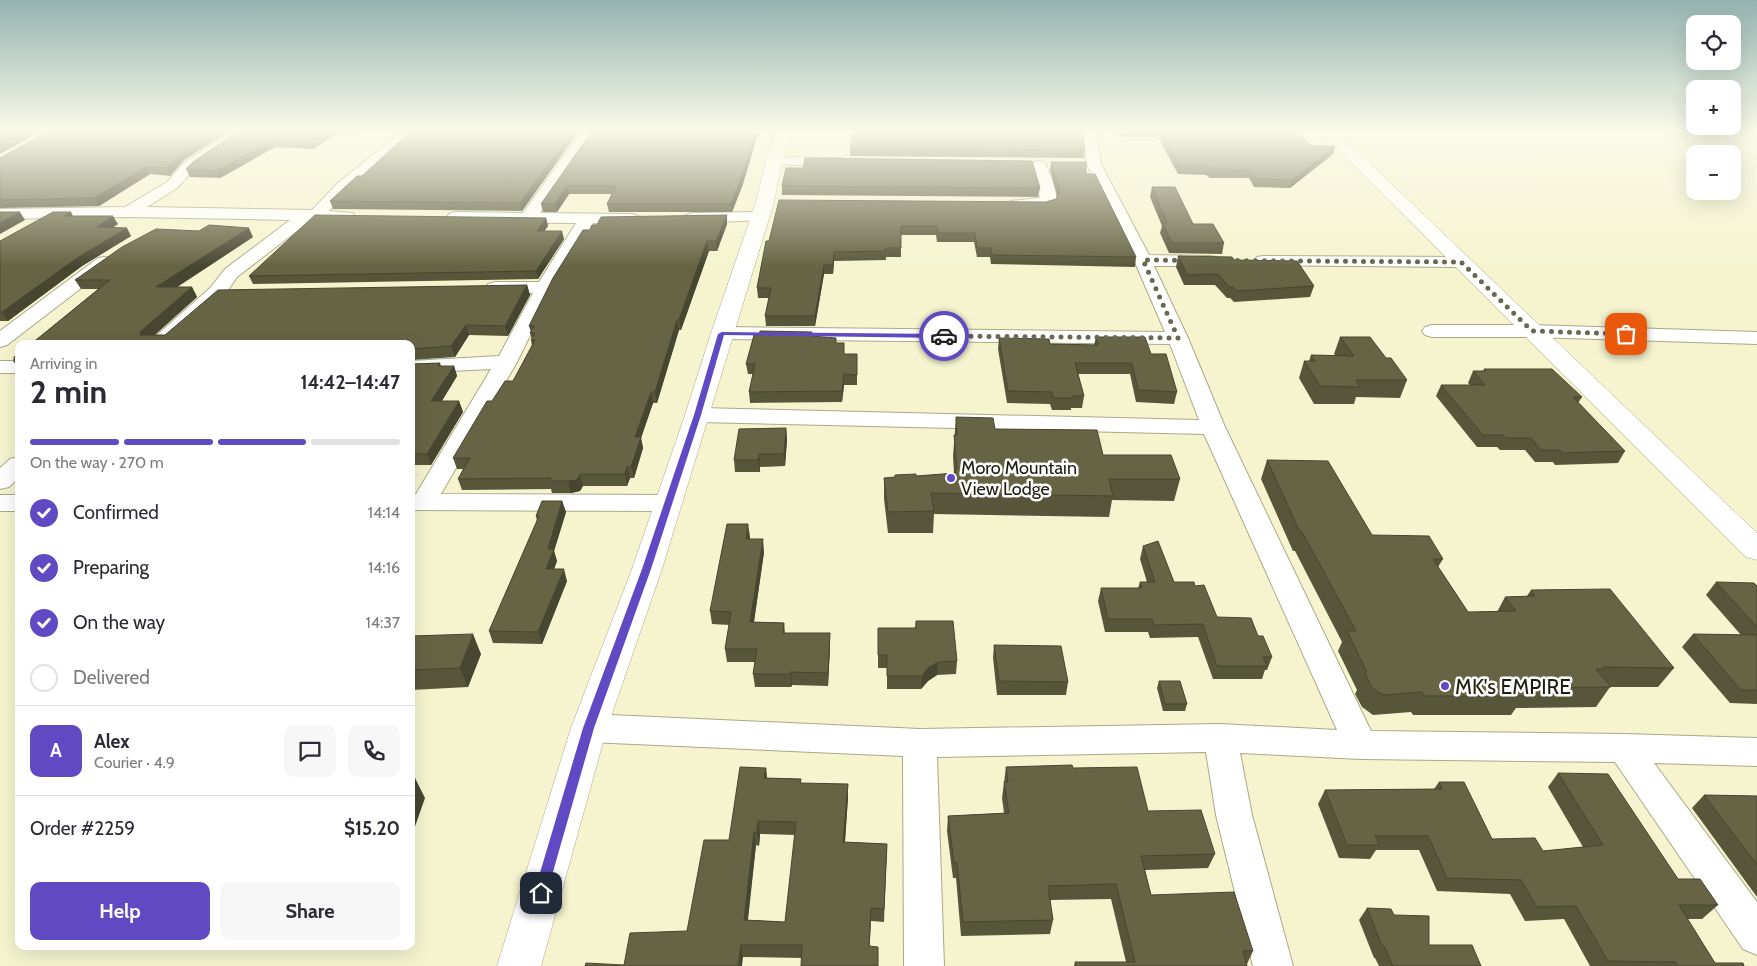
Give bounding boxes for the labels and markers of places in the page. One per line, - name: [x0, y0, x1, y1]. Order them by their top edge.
- pin: [1605, 313, 1647, 355]
- place label: Moro Mountain View Lodge: [961, 457, 1077, 500]
- marker: Moro Mountain View Lodge: [945, 472, 957, 484]
- place label: MK's EMPIRE: [1455, 674, 1571, 699]
- marker: MK's EMPIRE: [1439, 680, 1451, 692]
- pin: [520, 872, 562, 914]

